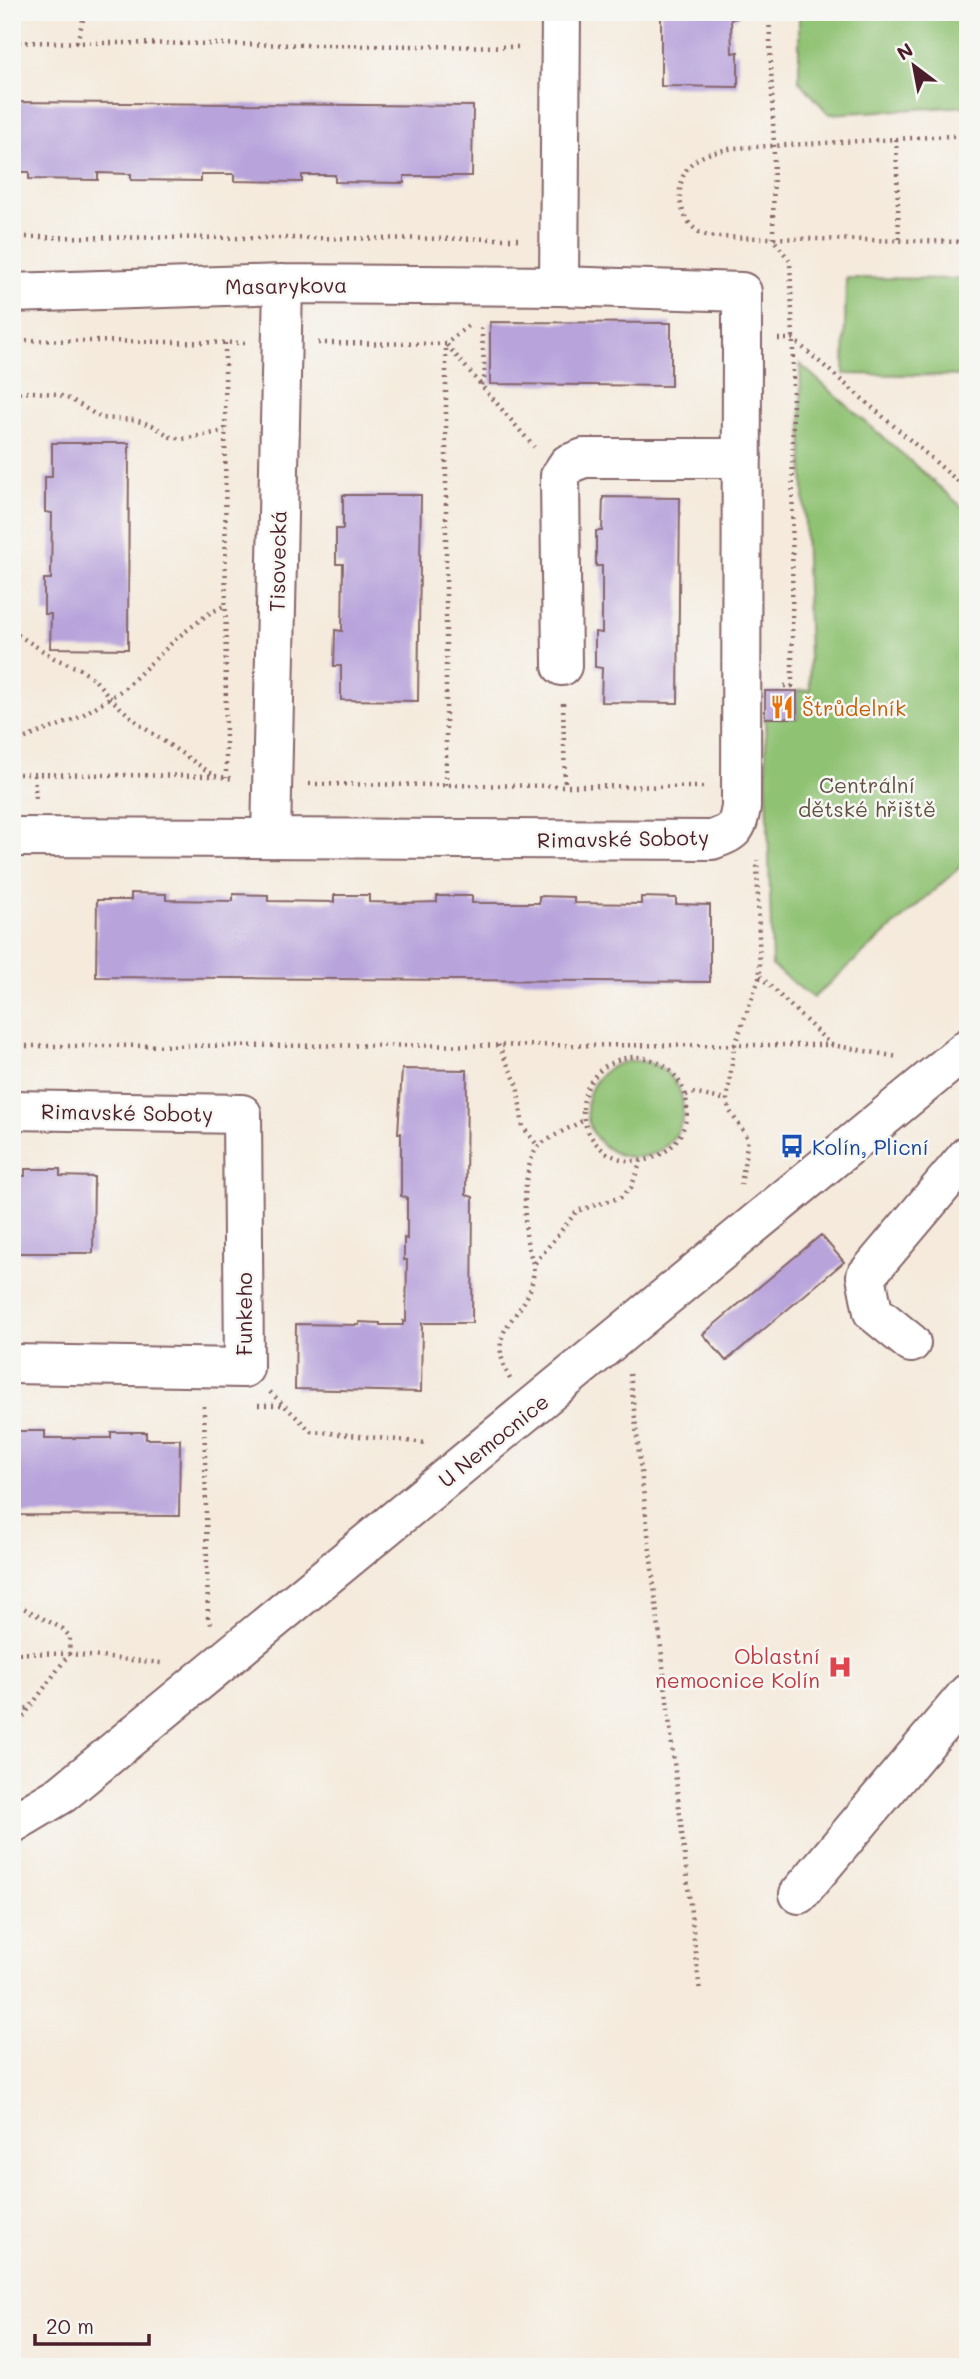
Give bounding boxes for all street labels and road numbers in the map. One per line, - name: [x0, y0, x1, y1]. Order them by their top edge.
- street label: Masarykova: [225, 270, 347, 300]
- street label: Tisovecká: [263, 510, 291, 612]
- street label: Rimavské Soboty: [537, 823, 709, 853]
- street label: Rimavské Soboty: [41, 1097, 213, 1127]
- street label: Funkeho: [230, 1272, 257, 1356]
- street label: U Nemocnice: [432, 1387, 554, 1493]

